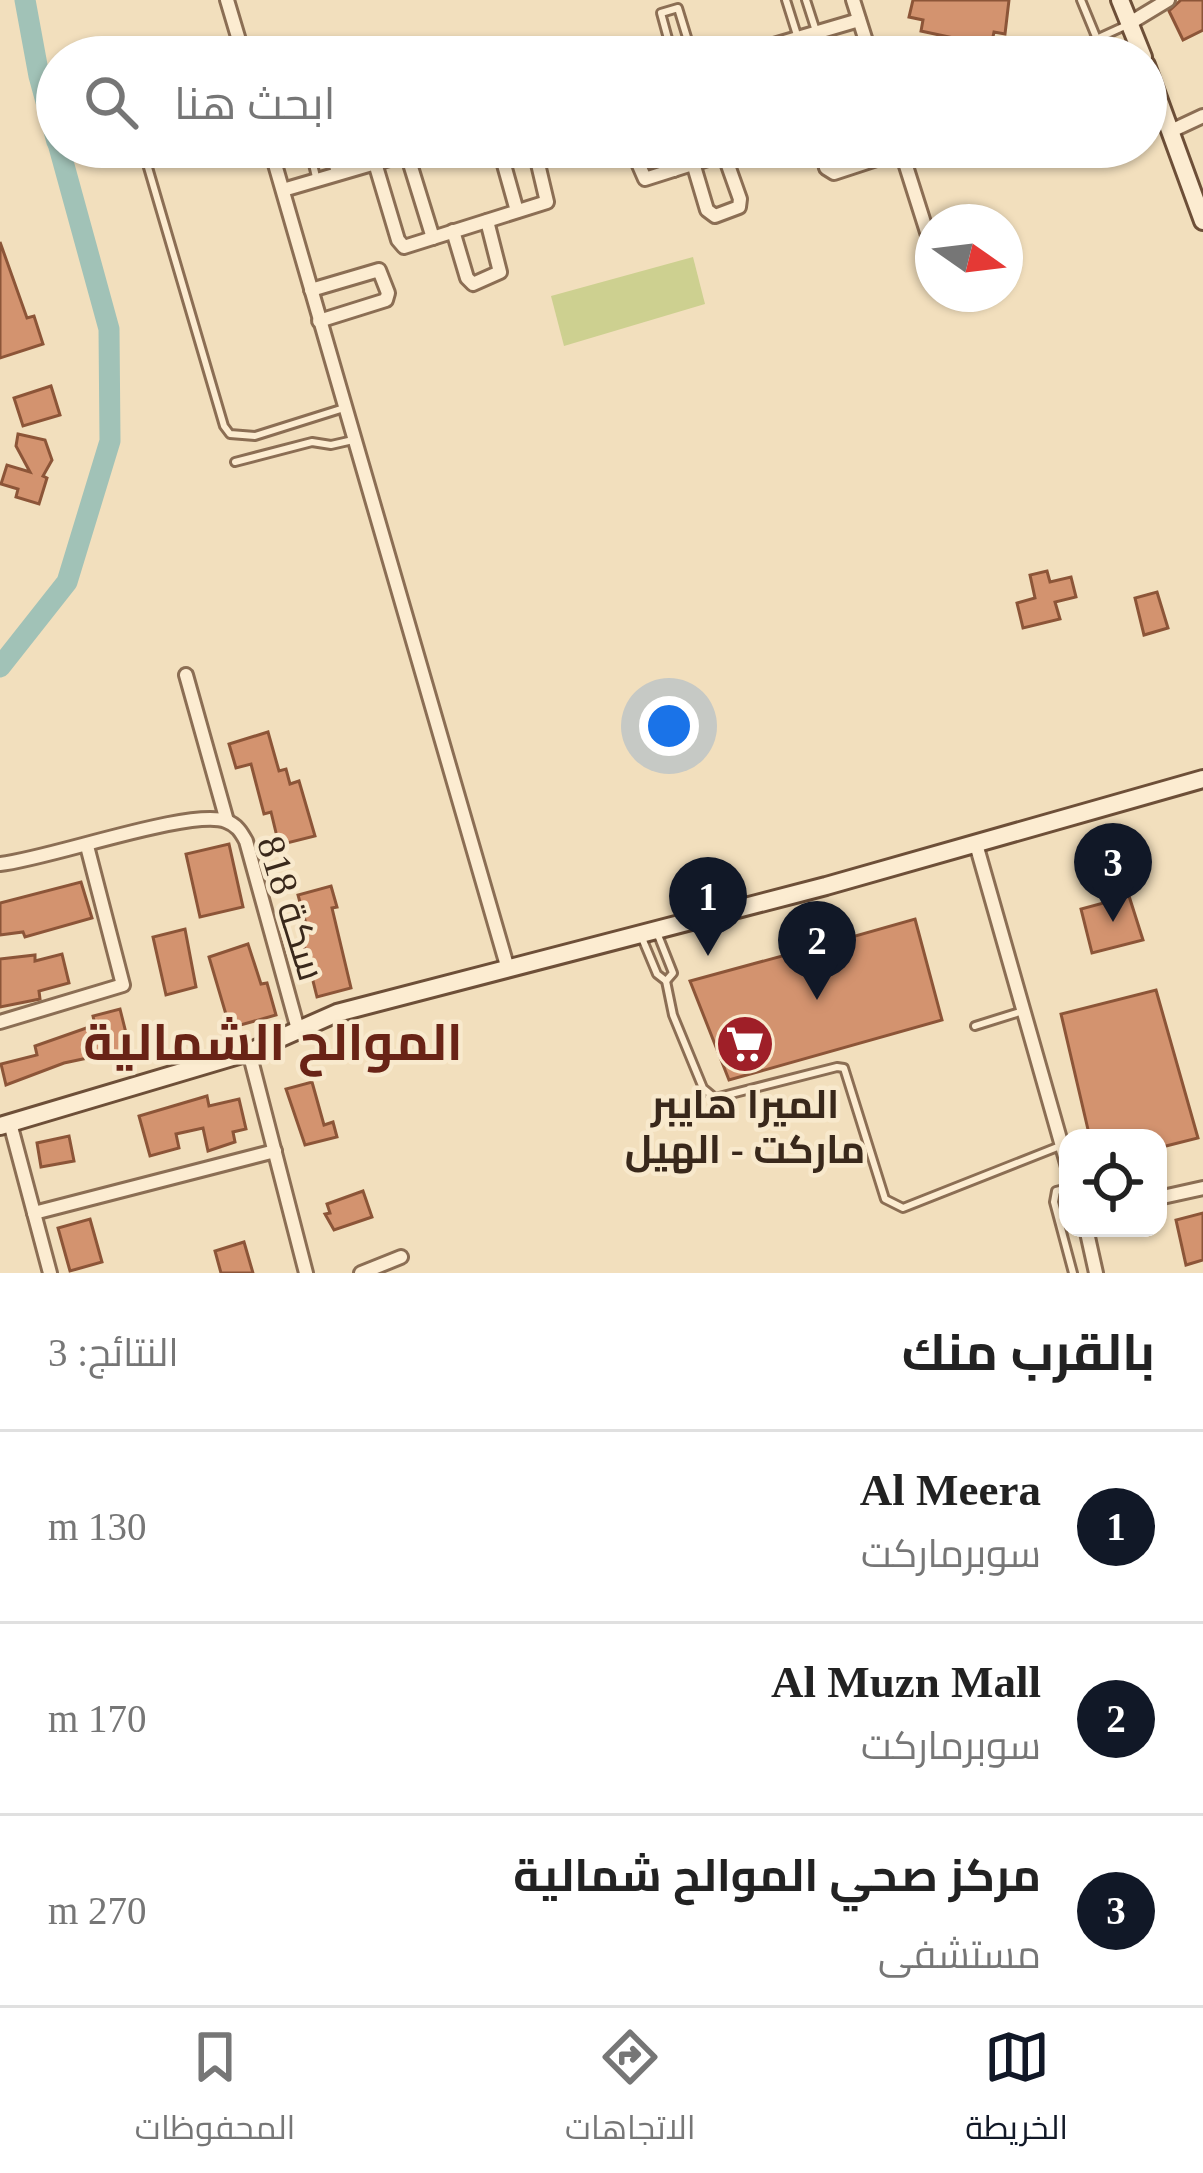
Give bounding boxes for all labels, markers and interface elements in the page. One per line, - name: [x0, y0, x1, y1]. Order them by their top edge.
- search box: [36, 36, 1167, 168]
- icon: search: [78, 69, 144, 135]
- text: ابحث هنا: [174, 79, 336, 129]
- north arrow: [915, 204, 1023, 312]
- your location: [639, 696, 699, 756]
- pin: 3: [1074, 823, 1152, 922]
- street label: سكة 818: [249, 831, 334, 986]
- pin: 1: [669, 857, 747, 956]
- pin: 2: [778, 901, 856, 1000]
- supermarket icon: الميرا هايبر ماركت - الهيل: [714, 1013, 776, 1075]
- district label: الموالح الشمالية: [83, 1015, 463, 1077]
- place label: الميرا هايبر ماركت - الهيل: [625, 1083, 865, 1174]
- map controls: [1059, 1129, 1167, 1237]
- button: locate: [1059, 1129, 1167, 1237]
- text: بالقرب منك: [902, 1325, 1155, 1381]
- text: النتائج: 3: [48, 1331, 179, 1374]
- text: Al Meera: [860, 1465, 1041, 1515]
- text: 130 m: [48, 1505, 147, 1548]
- text: 1: [1106, 1505, 1126, 1548]
- text: سوبرماركت: [861, 1532, 1041, 1575]
- text: Al Muzn Mall: [771, 1657, 1041, 1707]
- text: 170 m: [48, 1697, 147, 1740]
- text: 2: [1106, 1697, 1126, 1740]
- text: سوبرماركت: [861, 1724, 1041, 1767]
- text: مركز صحي الموالح شمالية: [513, 1851, 1041, 1901]
- text: 270 m: [48, 1889, 147, 1932]
- text: 3: [1106, 1889, 1126, 1932]
- text: مستشفى: [878, 1933, 1041, 1976]
- tab: المحفوظات: [135, 2024, 295, 2158]
- tab: الاتجاهات: [565, 2024, 696, 2158]
- tab: الخريطة: [965, 2024, 1068, 2158]

